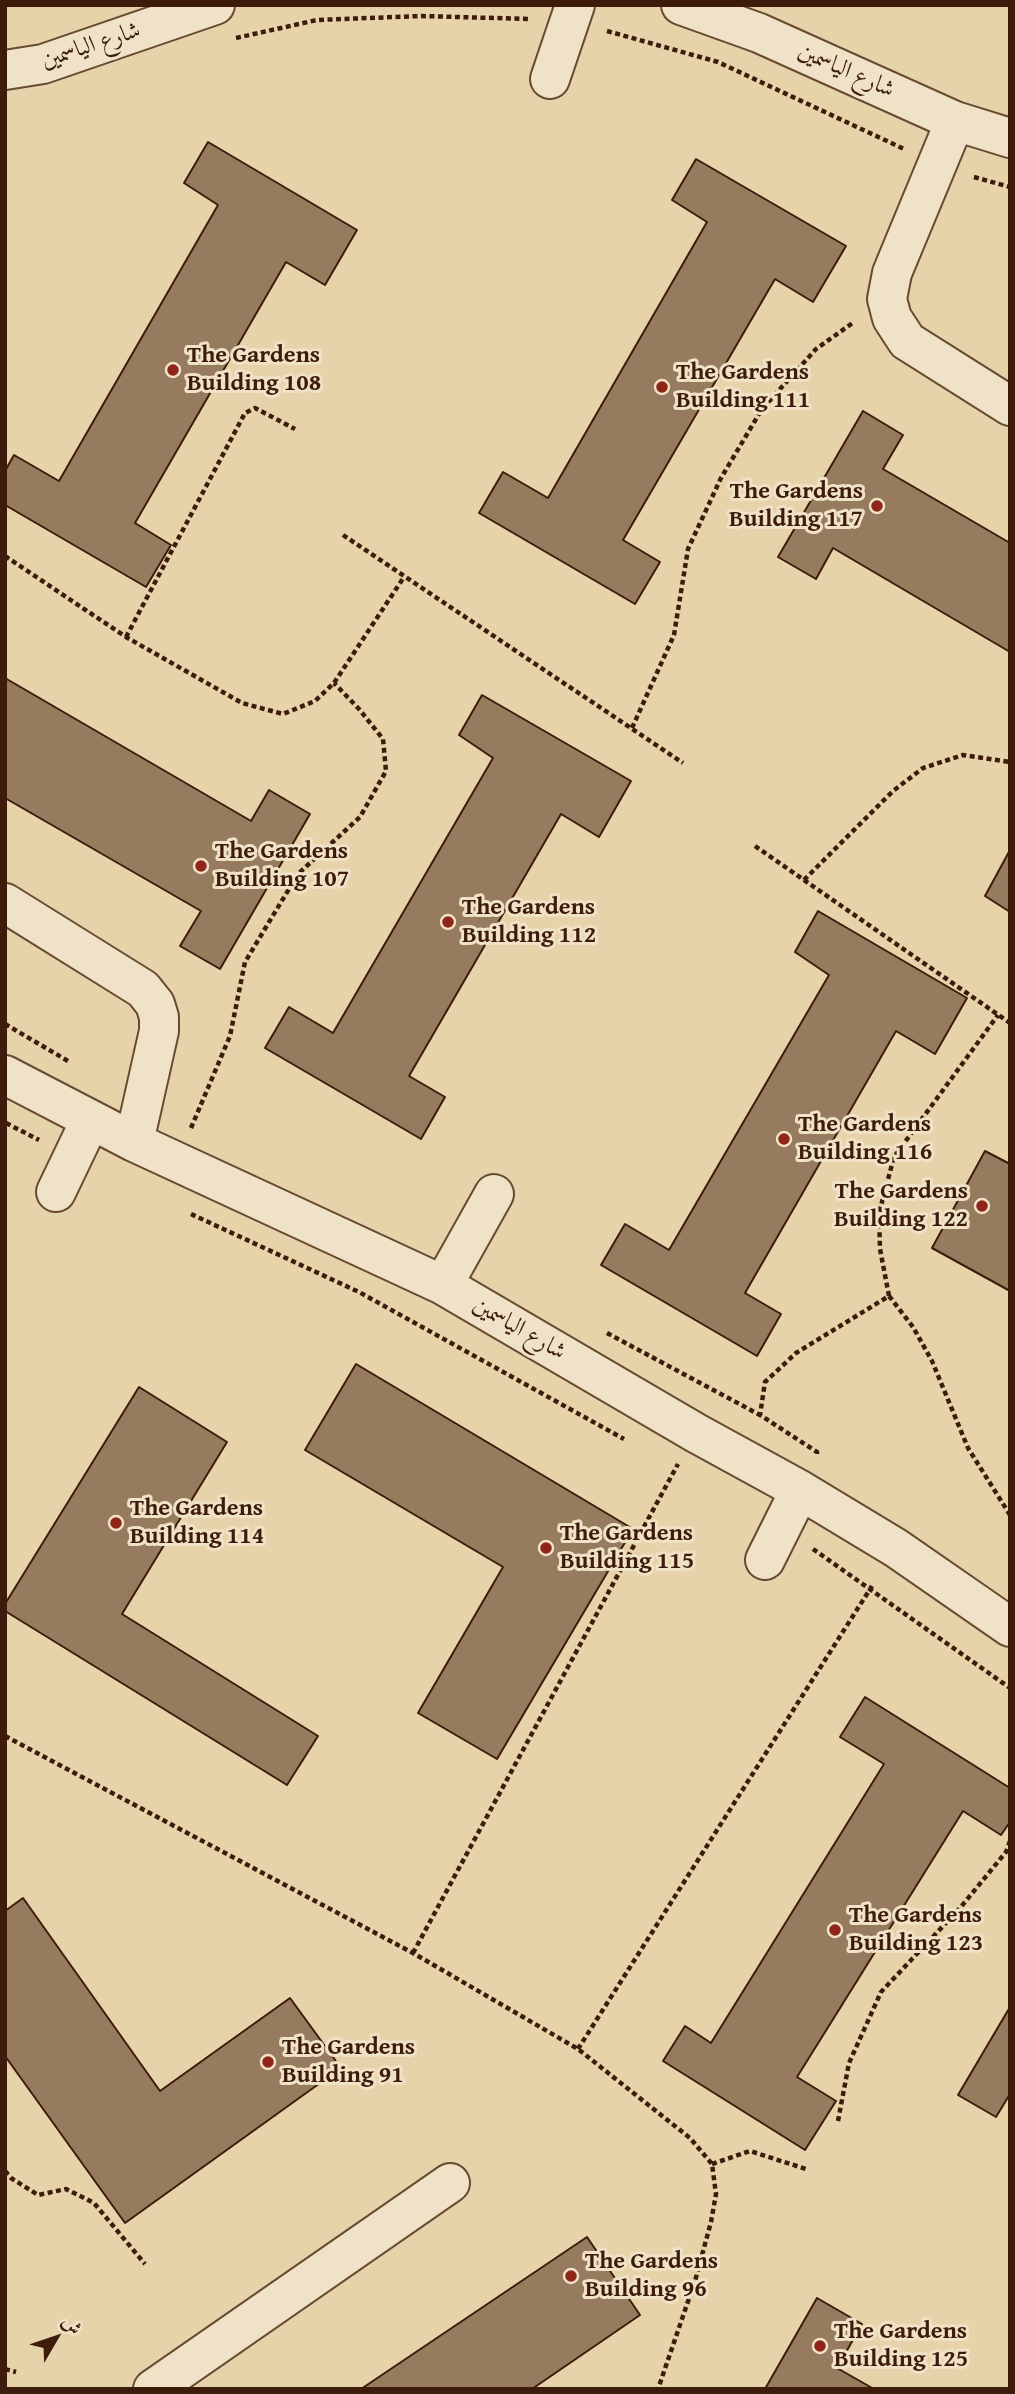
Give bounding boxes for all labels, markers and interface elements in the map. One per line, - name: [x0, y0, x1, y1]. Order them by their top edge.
- street label: شارع الياسمين: [38, 16, 144, 76]
- street label: شارع الياسمين: [793, 37, 899, 105]
- place label: The Gardens Building 108: [187, 342, 321, 398]
- place label: The Gardens Building 111: [676, 359, 810, 415]
- marker: The Gardens Building 108: [165, 362, 181, 378]
- marker: The Gardens Building 111: [654, 379, 670, 395]
- place label: The Gardens Building 117: [729, 478, 863, 534]
- marker: The Gardens Building 117: [869, 498, 885, 514]
- place label: The Gardens Building 107: [215, 838, 349, 894]
- marker: The Gardens Building 107: [193, 858, 209, 874]
- place label: The Gardens Building 112: [462, 894, 596, 950]
- marker: The Gardens Building 112: [440, 914, 456, 930]
- place label: The Gardens Building 116: [798, 1111, 932, 1167]
- marker: The Gardens Building 116: [776, 1131, 792, 1147]
- place label: The Gardens Building 122: [834, 1178, 968, 1234]
- marker: The Gardens Building 122: [974, 1198, 990, 1214]
- street label: شارع الياسمين: [467, 1291, 571, 1367]
- place label: The Gardens Building 114: [130, 1495, 264, 1551]
- marker: The Gardens Building 114: [108, 1515, 124, 1531]
- place label: The Gardens Building 115: [560, 1520, 694, 1576]
- marker: The Gardens Building 115: [538, 1540, 554, 1556]
- place label: The Gardens Building 123: [849, 1902, 983, 1958]
- marker: The Gardens Building 123: [827, 1922, 843, 1938]
- place label: The Gardens Building 91: [282, 2034, 415, 2090]
- marker: The Gardens Building 91: [260, 2054, 276, 2070]
- place label: The Gardens Building 96: [585, 2248, 718, 2304]
- marker: The Gardens Building 96: [563, 2268, 579, 2284]
- north arrow: [21, 2303, 91, 2373]
- text: ش: [56, 2309, 89, 2341]
- place label: The Gardens Building 125: [834, 2318, 968, 2374]
- marker: The Gardens Building 125: [812, 2338, 828, 2354]

